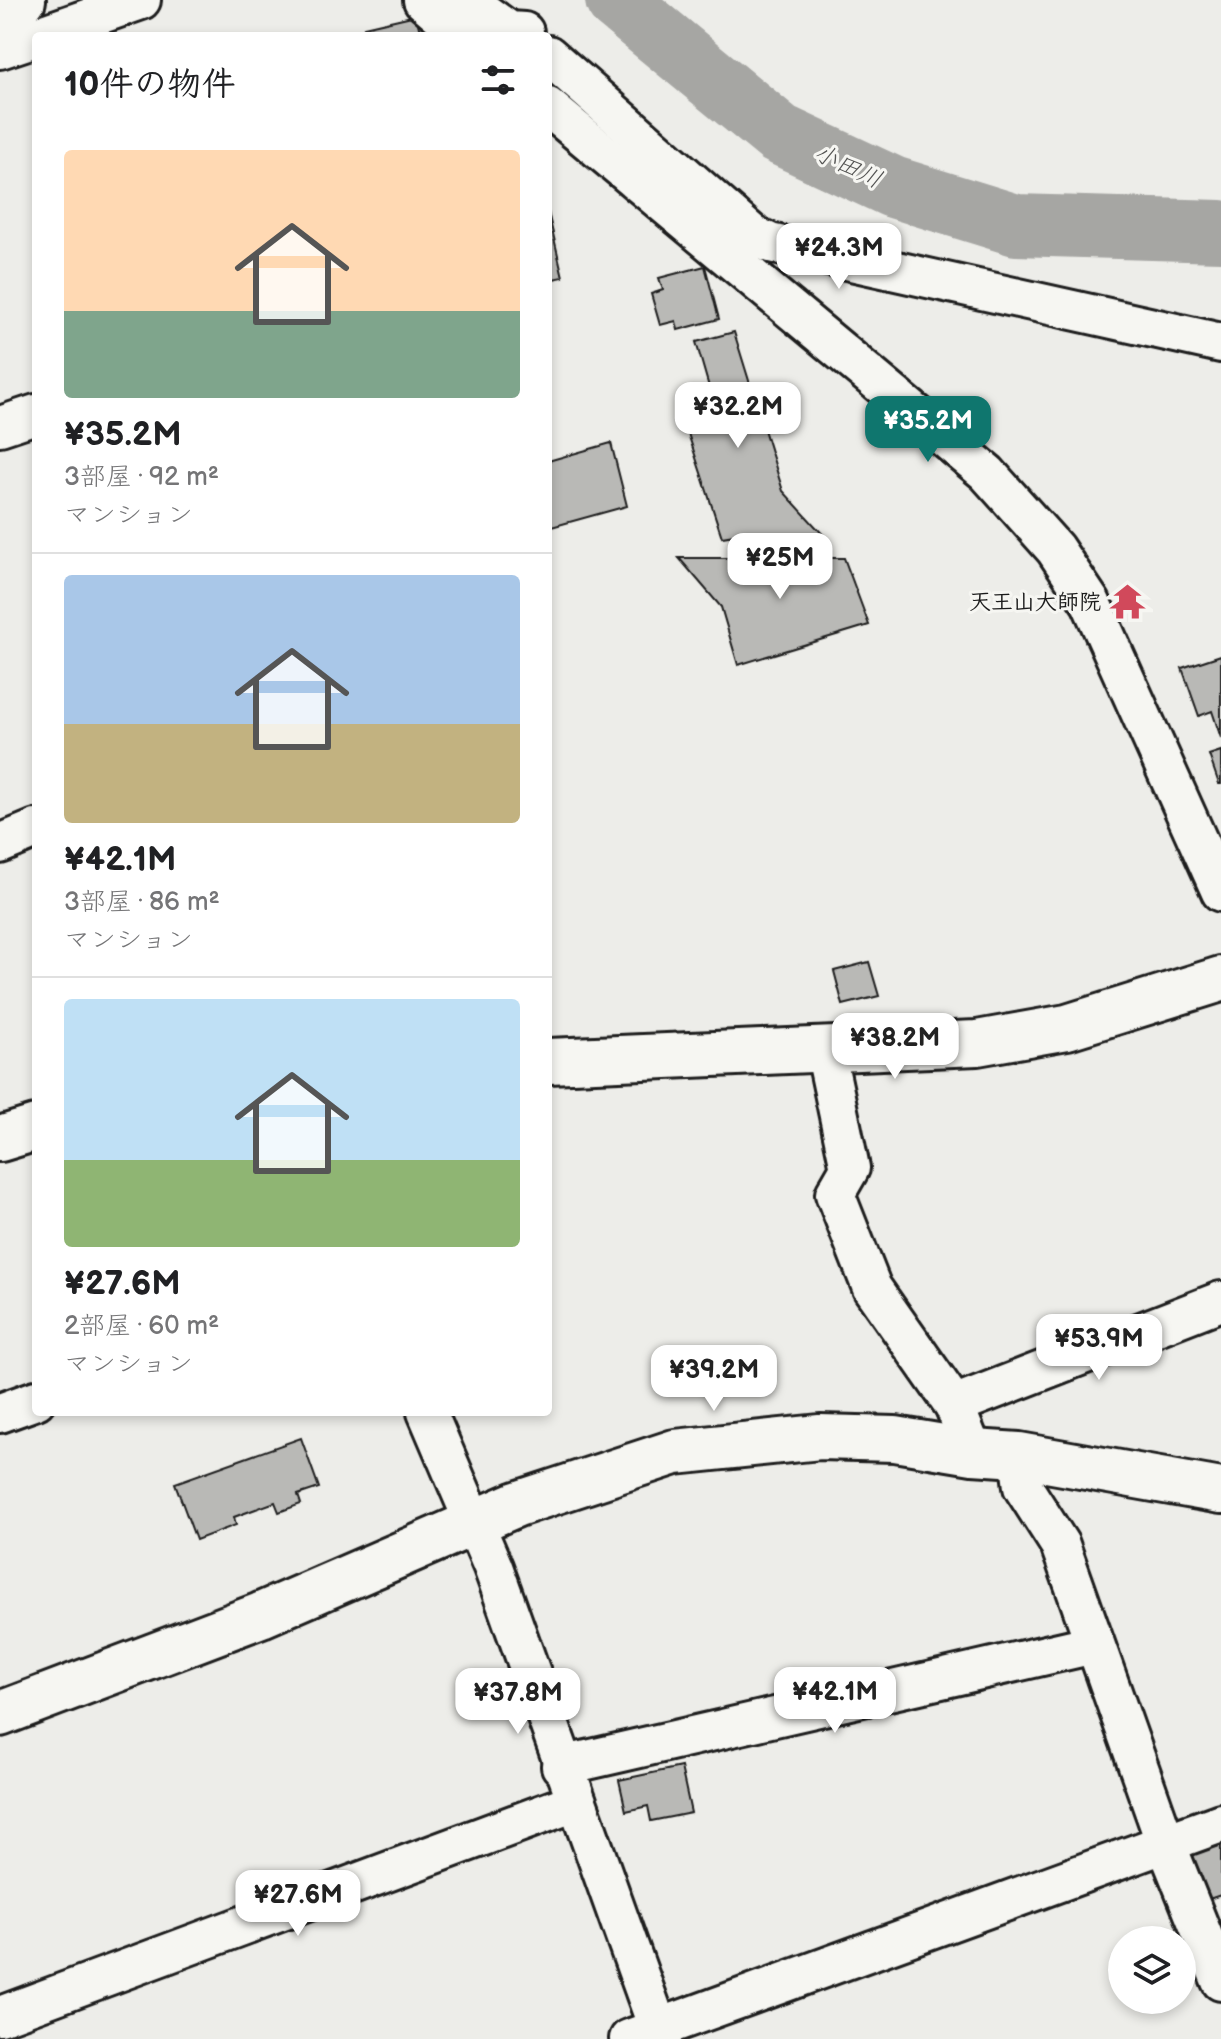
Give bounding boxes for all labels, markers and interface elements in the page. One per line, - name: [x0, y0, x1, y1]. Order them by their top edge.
- icon: filters: [476, 58, 520, 102]
- text: 10件の物件: [64, 64, 236, 105]
- water label: 小田川: [809, 138, 887, 195]
- icon: home: [220, 202, 364, 346]
- pin: ¥24.3M: [774, 223, 904, 291]
- text: ¥24.3M: [794, 233, 884, 264]
- pin: ¥32.2M: [673, 382, 803, 450]
- text: ¥32.2M: [693, 392, 783, 423]
- pin: ¥35.2M: [863, 396, 993, 464]
- text: ¥35.2M: [883, 406, 973, 437]
- text: ¥35.2M: [64, 414, 182, 455]
- text: 3部屋 · 92 m²: [64, 462, 219, 493]
- text: マンション: [64, 500, 193, 531]
- pin: ¥25M: [733, 533, 827, 601]
- text: ¥25M: [746, 543, 814, 574]
- temple icon: 天王山大師院: [1108, 582, 1146, 620]
- place label: 天王山大師院: [969, 589, 1101, 616]
- icon: home: [220, 627, 364, 771]
- text: ¥42.1M: [64, 839, 176, 880]
- text: 3部屋 · 86 m²: [64, 887, 220, 918]
- text: マンション: [64, 925, 193, 956]
- pin: ¥38.2M: [830, 1013, 960, 1081]
- text: ¥38.2M: [850, 1023, 940, 1054]
- icon: home: [220, 1051, 364, 1195]
- text: ¥27.6M: [64, 1263, 181, 1304]
- text: 2部屋 · 60 m²: [64, 1311, 219, 1342]
- pin: ¥53.9M: [1034, 1314, 1164, 1382]
- text: ¥53.9M: [1054, 1324, 1144, 1355]
- pin: ¥39.2M: [649, 1345, 779, 1413]
- text: マンション: [64, 1349, 193, 1380]
- text: ¥39.2M: [669, 1355, 759, 1386]
- pin: ¥42.1M: [770, 1667, 900, 1735]
- pin: ¥37.8M: [453, 1668, 583, 1736]
- text: ¥42.1M: [792, 1677, 878, 1708]
- text: ¥37.8M: [473, 1678, 563, 1709]
- pin: ¥27.6M: [233, 1870, 363, 1938]
- text: ¥27.6M: [253, 1880, 343, 1911]
- map controls: [1108, 1926, 1196, 2014]
- button: layers: [1108, 1926, 1196, 2014]

